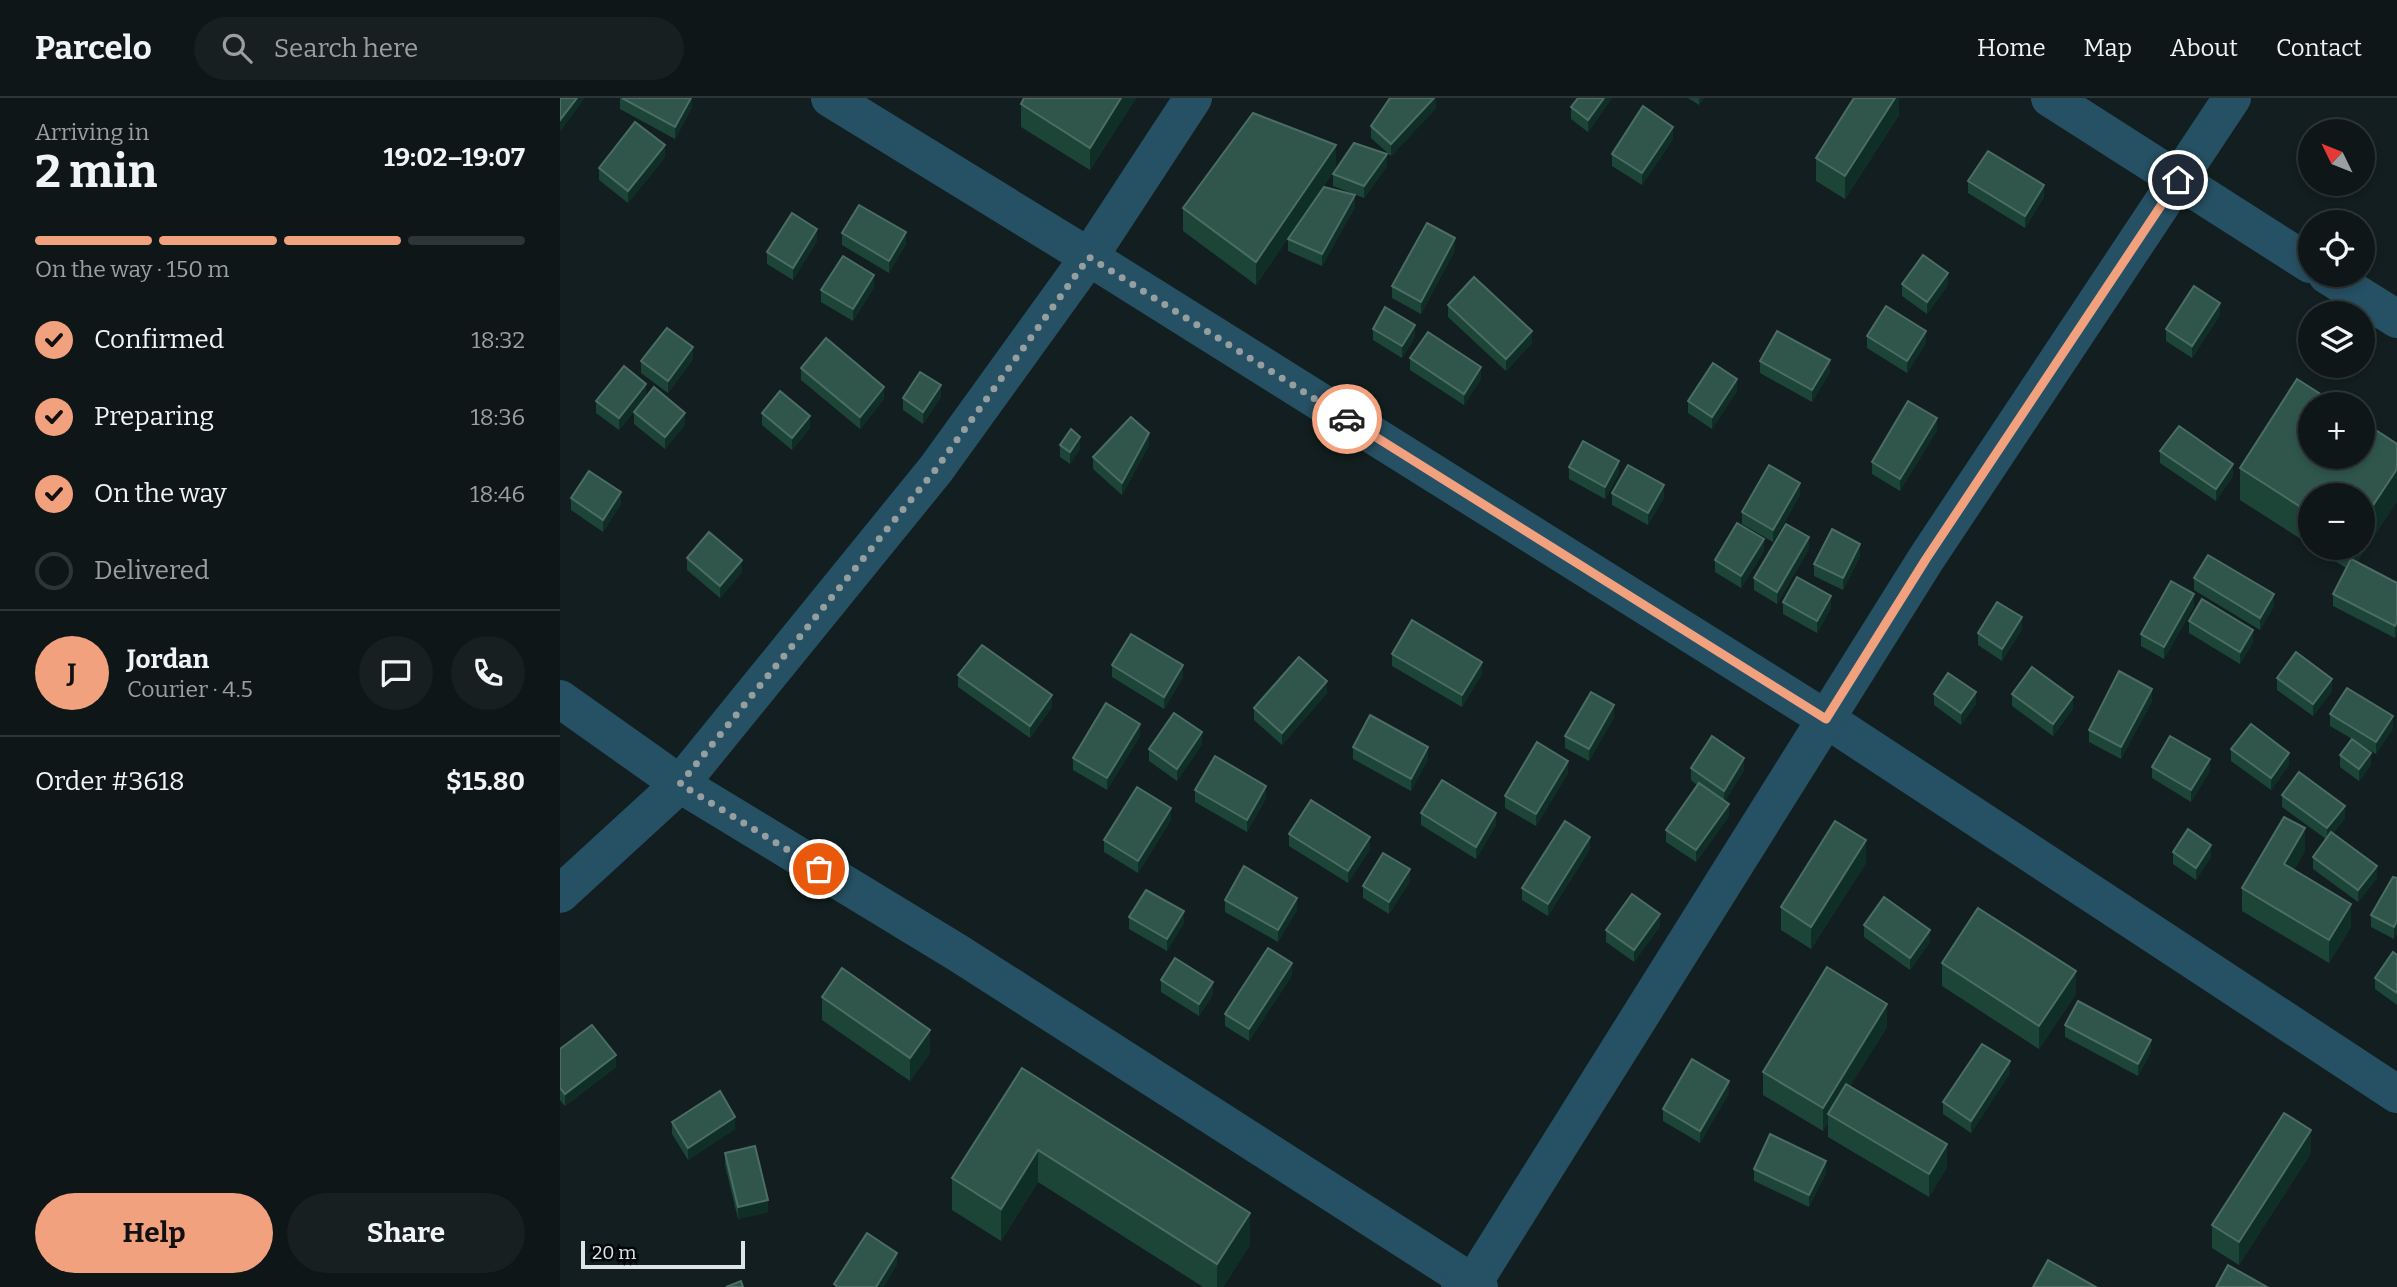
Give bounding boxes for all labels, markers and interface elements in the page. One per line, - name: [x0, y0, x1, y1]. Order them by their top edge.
- search box: [194, 17, 684, 80]
- text: Parcelo: [35, 28, 152, 68]
- icon: search: [218, 29, 256, 67]
- text: Search here: [274, 33, 418, 64]
- text: Home: [1977, 34, 2046, 62]
- text: Map: [2084, 34, 2132, 62]
- text: About: [2170, 34, 2238, 62]
- text: Contact: [2276, 34, 2362, 62]
- text: Arriving in: [35, 118, 149, 146]
- north arrow: [2298, 119, 2375, 196]
- map controls: [2298, 119, 2375, 560]
- text: 19:02–19:07: [383, 142, 525, 173]
- text: 2 min: [35, 144, 157, 199]
- pin: [2148, 150, 2208, 210]
- icon: home: [2159, 161, 2197, 199]
- button: locate: [2298, 210, 2375, 287]
- text: On the way · 150 m: [35, 255, 229, 283]
- button: layers: [2298, 301, 2375, 378]
- icon: check: [35, 321, 73, 359]
- text: Confirmed: [94, 324, 224, 355]
- text: 18:32: [471, 326, 525, 354]
- courier: [1312, 384, 1382, 454]
- button: +: [2298, 392, 2375, 469]
- icon: check: [35, 398, 73, 436]
- icon: car: [1328, 400, 1366, 438]
- text: Preparing: [94, 401, 214, 432]
- text: 18:36: [470, 403, 525, 431]
- icon: check: [35, 475, 73, 513]
- text: On the way: [94, 478, 227, 509]
- text: 18:46: [470, 480, 525, 508]
- button: −: [2298, 483, 2375, 560]
- text: Delivered: [94, 555, 209, 586]
- button: chat: [359, 636, 433, 710]
- button: phone: [451, 636, 525, 710]
- text: Jordan: [127, 644, 209, 675]
- text: J: [68, 658, 76, 689]
- text: Courier · 4.5: [127, 675, 253, 703]
- text: Order #3618: [35, 766, 185, 797]
- text: $15.80: [446, 766, 525, 797]
- pin: [789, 839, 849, 899]
- icon: bag: [800, 850, 838, 888]
- button: Help: [35, 1193, 273, 1273]
- button: Share: [287, 1193, 525, 1273]
- scale bar: [581, 1238, 746, 1270]
- text: 20 m: [592, 1241, 636, 1264]

